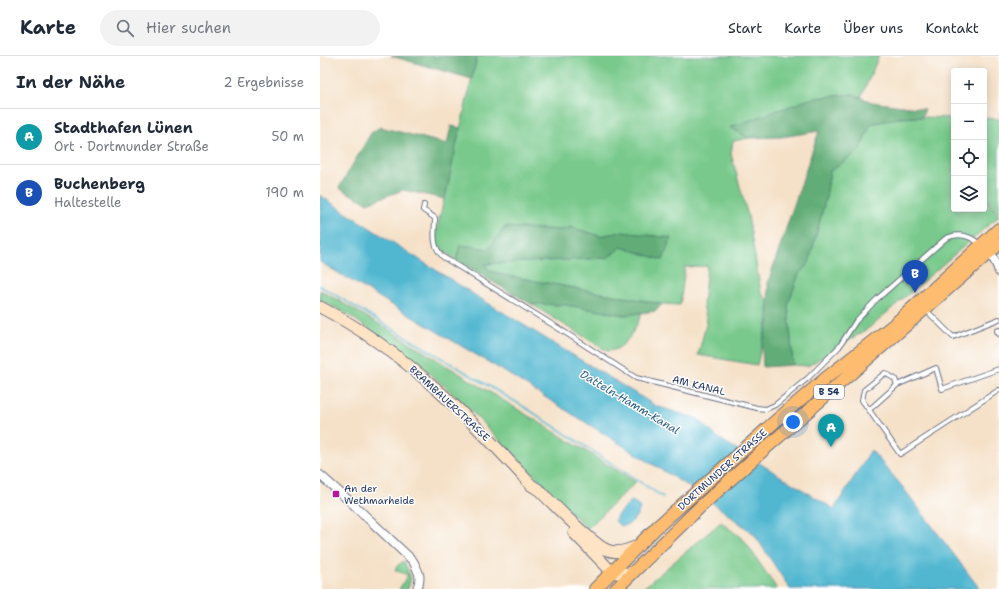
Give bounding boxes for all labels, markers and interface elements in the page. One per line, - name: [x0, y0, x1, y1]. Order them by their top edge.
- search box: [100, 10, 380, 46]
- text: Karte: [20, 15, 76, 40]
- icon: search: [114, 17, 136, 39]
- text: Hier suchen: [146, 18, 231, 38]
- text: Start: [728, 19, 762, 37]
- text: Karte: [784, 19, 821, 37]
- text: Über uns: [843, 19, 903, 37]
- text: Kontakt: [925, 19, 979, 37]
- map controls: [951, 68, 987, 212]
- button: +: [951, 68, 987, 104]
- text: In der Nähe: [16, 71, 125, 93]
- text: 2 Ergebnisse: [224, 74, 304, 91]
- button: −: [951, 104, 987, 140]
- text: Stadthafen Lünen: [54, 118, 193, 138]
- text: A: [24, 128, 34, 145]
- text: 50 m: [271, 128, 304, 145]
- text: Ort · Dortmunder Straße: [54, 138, 209, 155]
- button: locate: [951, 140, 987, 176]
- text: Buchenberg: [54, 174, 145, 194]
- button: layers: [951, 176, 987, 212]
- text: B: [25, 184, 33, 201]
- text: 190 m: [265, 184, 304, 201]
- text: Haltestelle: [54, 194, 121, 211]
- pin: B: [902, 260, 928, 293]
- street label: BRAMBAUERSTRASSE: [407, 363, 493, 444]
- water label: Datteln-Hamm-Kanal: [577, 367, 683, 438]
- street label: AM KANAL: [671, 373, 727, 398]
- road number: B 54: [814, 385, 844, 399]
- your location: [783, 412, 803, 432]
- pin: A: [818, 414, 844, 447]
- street label: DORTMUNDER STRASSE: [675, 426, 770, 513]
- place label: An der Wethmarheide: [344, 482, 415, 507]
- marker: An der Wethmarheide: [331, 489, 341, 499]

